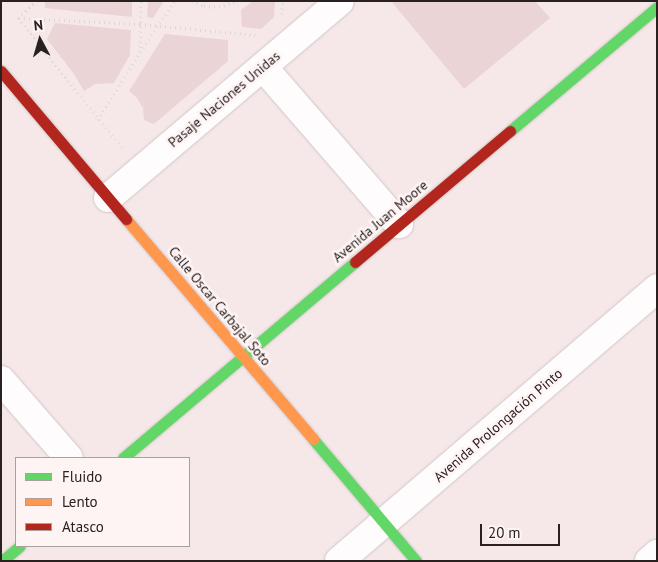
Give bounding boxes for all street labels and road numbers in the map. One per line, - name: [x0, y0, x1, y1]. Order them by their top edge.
- street label: Pasaje Naciones Unidas: [165, 47, 283, 151]
- street label: Avenida Juan Moore: [329, 176, 431, 266]
- street label: Calle Oscar Carbajal Soto: [165, 243, 275, 369]
- street label: Avenida Prolongación Pinto: [430, 365, 566, 485]

